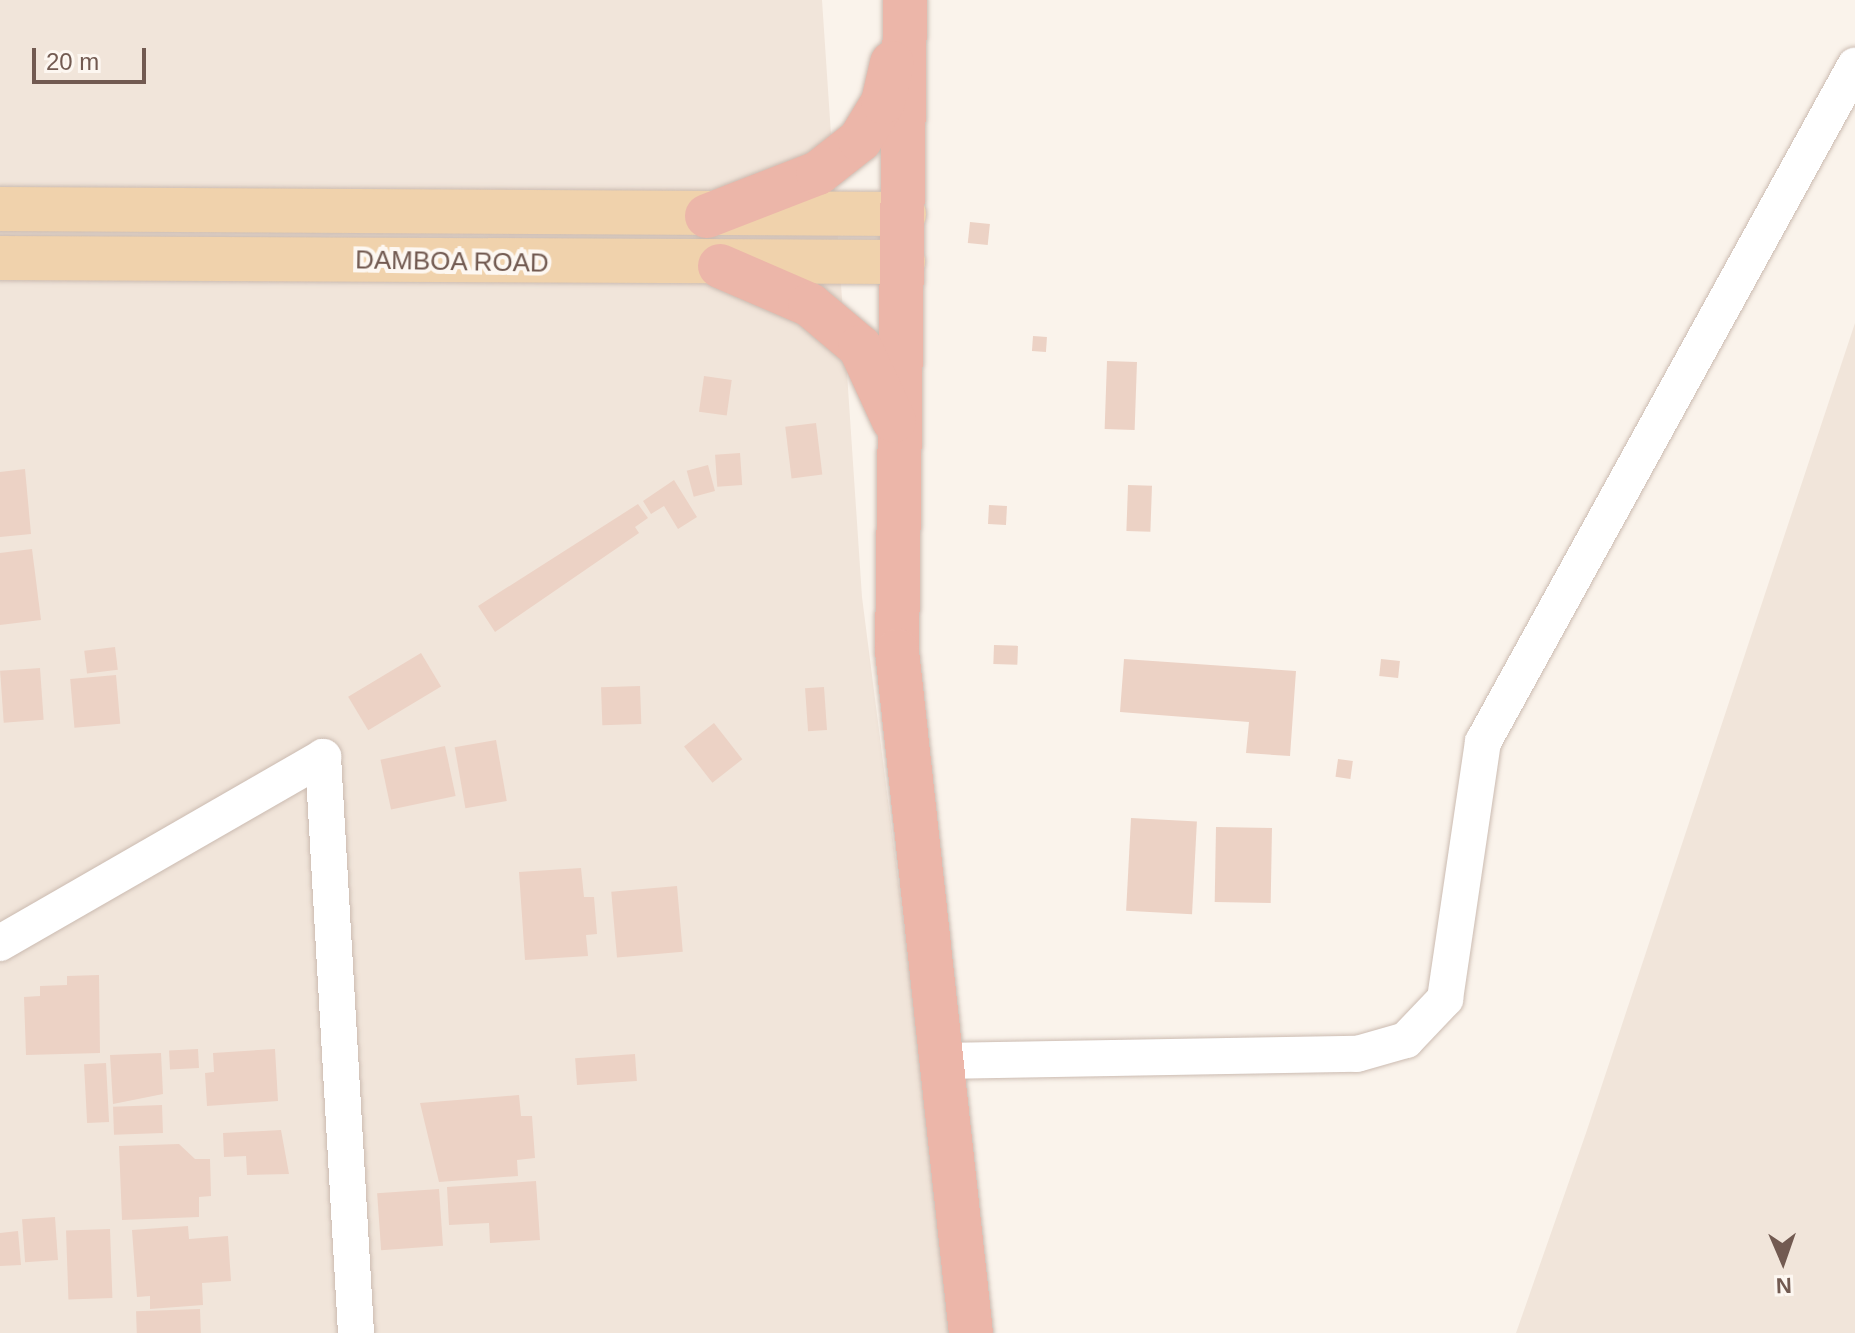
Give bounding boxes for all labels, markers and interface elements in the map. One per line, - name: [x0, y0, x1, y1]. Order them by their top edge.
- scale bar: [36, 32, 150, 82]
- text: 20 m: [46, 48, 99, 75]
- street label: DAMBOA ROAD: [354, 245, 550, 279]
- north arrow: [1743, 1221, 1823, 1301]
- text: N: [1775, 1273, 1792, 1298]

